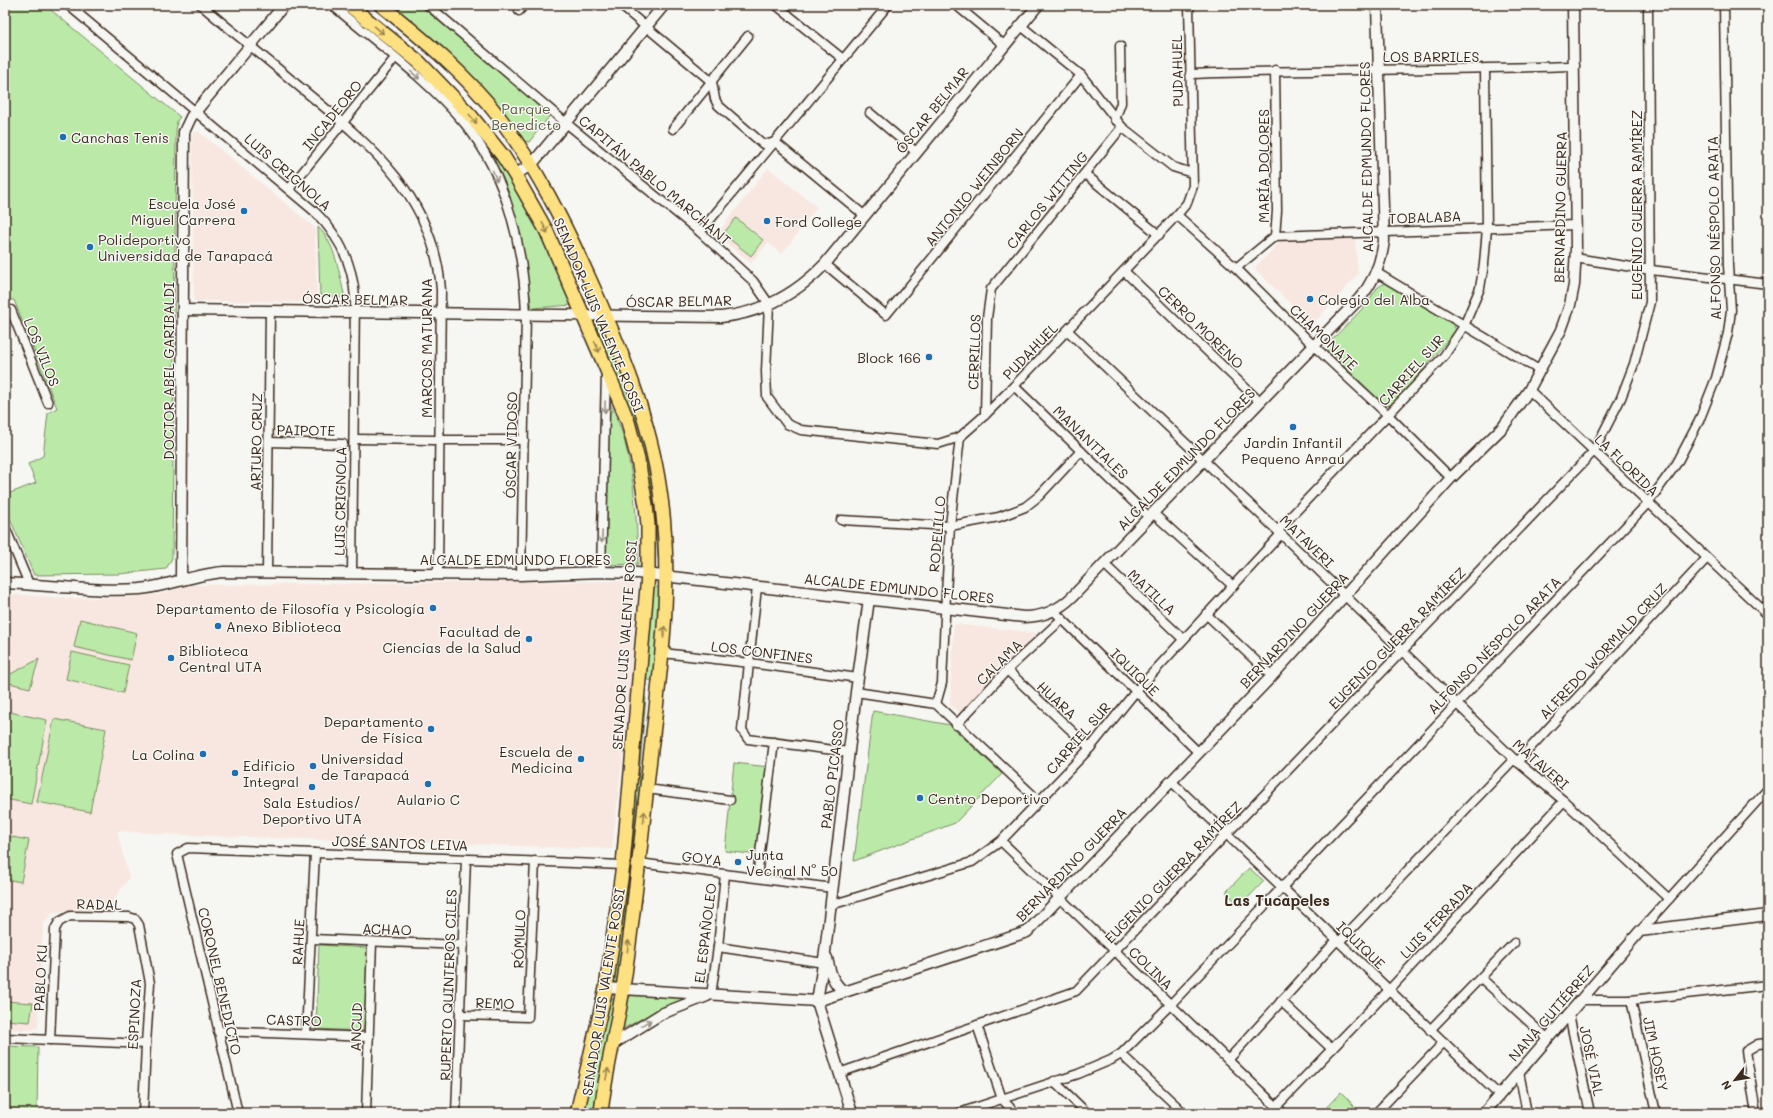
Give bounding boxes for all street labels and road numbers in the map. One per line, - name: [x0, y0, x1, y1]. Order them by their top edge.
- street label: PUDAHUEL: [1167, 34, 1187, 107]
- street label: LOS BARRILES: [1383, 47, 1479, 66]
- street label: ALCALDE EDMUNDO FLORES: [1355, 61, 1377, 253]
- street label: ÓSCAR BELMAR: [891, 63, 973, 157]
- street label: INCADEORO: [298, 76, 366, 154]
- street label: MARÍA DOLORES: [1254, 109, 1273, 223]
- street label: EUGENIO GUERRA RAMÍREZ: [1627, 110, 1646, 300]
- street label: CAPITÁN PABLO MARCHANT: [575, 111, 735, 249]
- street label: ANTONIO WEINBORN: [920, 124, 1028, 250]
- street label: LUIS CRIGNOLA: [241, 129, 335, 215]
- street label: BERNARDINO GUERRA: [1549, 131, 1571, 283]
- street label: ALFONSO NÉSPOLO ARATA: [1703, 136, 1725, 320]
- street label: CARLOS WITTING: [1002, 147, 1092, 253]
- street label: TOBALABA: [1388, 206, 1462, 228]
- street label: SENADOR LUIS VALENTE ROSSI: [549, 215, 649, 415]
- street label: MARCOS MATURANA: [417, 278, 436, 418]
- street label: CERRO MORENO: [1154, 281, 1248, 373]
- street label: DOCTOR ABEL GARIBALDI: [159, 282, 178, 460]
- street label: ÓSCAR BELMAR: [302, 289, 408, 309]
- street label: ÓSCAR BELMAR: [626, 291, 732, 311]
- street label: CHAMONATE: [1286, 300, 1362, 374]
- street label: CERRILLOS: [963, 314, 985, 390]
- street label: LOS VILOS: [20, 315, 64, 389]
- street label: PUDAHUEL: [998, 318, 1062, 383]
- street label: CARRIEL SUR: [1374, 330, 1448, 410]
- street label: ALCALDE EDMUNDO FLORES: [1113, 384, 1259, 534]
- street label: ÓSCAR VIDOSO: [501, 391, 521, 499]
- street label: ARTURO CRUZ: [246, 393, 266, 491]
- street label: MANANTIALES: [1049, 401, 1133, 483]
- street label: PAIPOTE: [276, 420, 336, 440]
- street label: LA FLORIDA: [1591, 430, 1663, 500]
- street label: LUIS CRIGNOLA: [330, 446, 350, 556]
- street label: RODELILLO: [924, 495, 950, 573]
- street label: MATAVERI: [1276, 510, 1338, 572]
- street label: SENADOR LUIS VALENTE ROSSI: [607, 540, 641, 750]
- street label: ALCALDE EDMUNDO FLORES: [419, 550, 611, 569]
- street label: EUGENIO GUERRA RAMÍREZ: [1324, 563, 1470, 713]
- street label: MATILLA: [1124, 565, 1180, 619]
- street label: BERNARDINO GUERRA: [1235, 568, 1353, 692]
- street label: ALCALDE EDMUNDO FLORES: [803, 569, 995, 607]
- street label: ALFONSO NÉSPOLO ARATA: [1423, 572, 1565, 718]
- street label: ALFREDO WORMALD CRUZ: [1535, 579, 1671, 723]
- street label: CALAMA: [972, 635, 1026, 689]
- street label: LOS CONFINES: [710, 636, 814, 668]
- street label: IQUIQUE: [1107, 644, 1163, 700]
- street label: HUARA: [1033, 677, 1081, 723]
- street label: CARRIEL SUR: [1041, 698, 1115, 778]
- street label: PABLO PICASSO: [816, 718, 848, 830]
- street label: MATAVERI: [1509, 734, 1573, 794]
- street label: EUGENIO GUERRA RAMÍREZ: [1100, 797, 1246, 947]
- street label: BERNARDINO GUERRA: [1011, 803, 1131, 925]
- street label: JOSÉ SANTOS LEIVA: [331, 831, 469, 855]
- street label: GOYA: [681, 846, 723, 870]
- street label: LUIS FERRADA: [1396, 878, 1476, 962]
- street label: EL ESPAÑOLEO: [689, 882, 721, 984]
- street label: SENADOR LUIS VALENTE ROSSI: [577, 887, 629, 1097]
- street label: RUPERTO QUINTEROS CILES: [435, 889, 461, 1081]
- street label: RADAL: [76, 894, 122, 914]
- street label: CORONEL BENEDICTO: [194, 905, 246, 1057]
- street label: RÓMULO: [508, 909, 530, 969]
- street label: IQUIQUE: [1333, 917, 1389, 973]
- street label: RAHUE: [287, 919, 309, 965]
- street label: ACHAO: [362, 919, 412, 939]
- street label: COLINA: [1125, 942, 1177, 994]
- street label: PABLO KU: [29, 944, 51, 1012]
- street label: NANA GUTIÉRREZ: [1504, 961, 1598, 1065]
- street label: ESPINOZA: [123, 978, 145, 1050]
- street label: REMO: [475, 993, 515, 1013]
- street label: ANCUD: [346, 1002, 366, 1052]
- street label: CASTRO: [266, 1010, 322, 1030]
- street label: JIM HOSEY: [1639, 1015, 1673, 1093]
- street label: JOSÉ VIAL: [1575, 1024, 1609, 1098]

